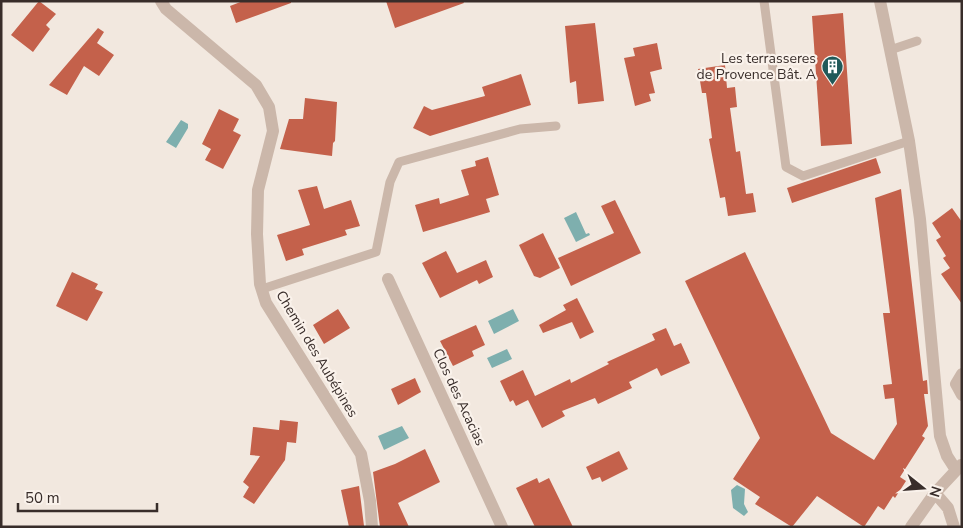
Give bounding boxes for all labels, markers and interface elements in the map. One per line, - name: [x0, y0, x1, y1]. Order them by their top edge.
- place label: Les terrasseres de Provence Bât. A: [697, 49, 816, 84]
- building icon: Les terrasseres de Provence Bât. A: [820, 54, 844, 85]
- street label: Chemin des Aubépines: [272, 287, 363, 421]
- street label: Clos des Acacias: [428, 345, 490, 449]
- north arrow: [898, 463, 948, 513]
- scale bar: [18, 480, 156, 512]
- text: N: [924, 484, 946, 499]
- text: 50 m: [25, 488, 60, 508]

